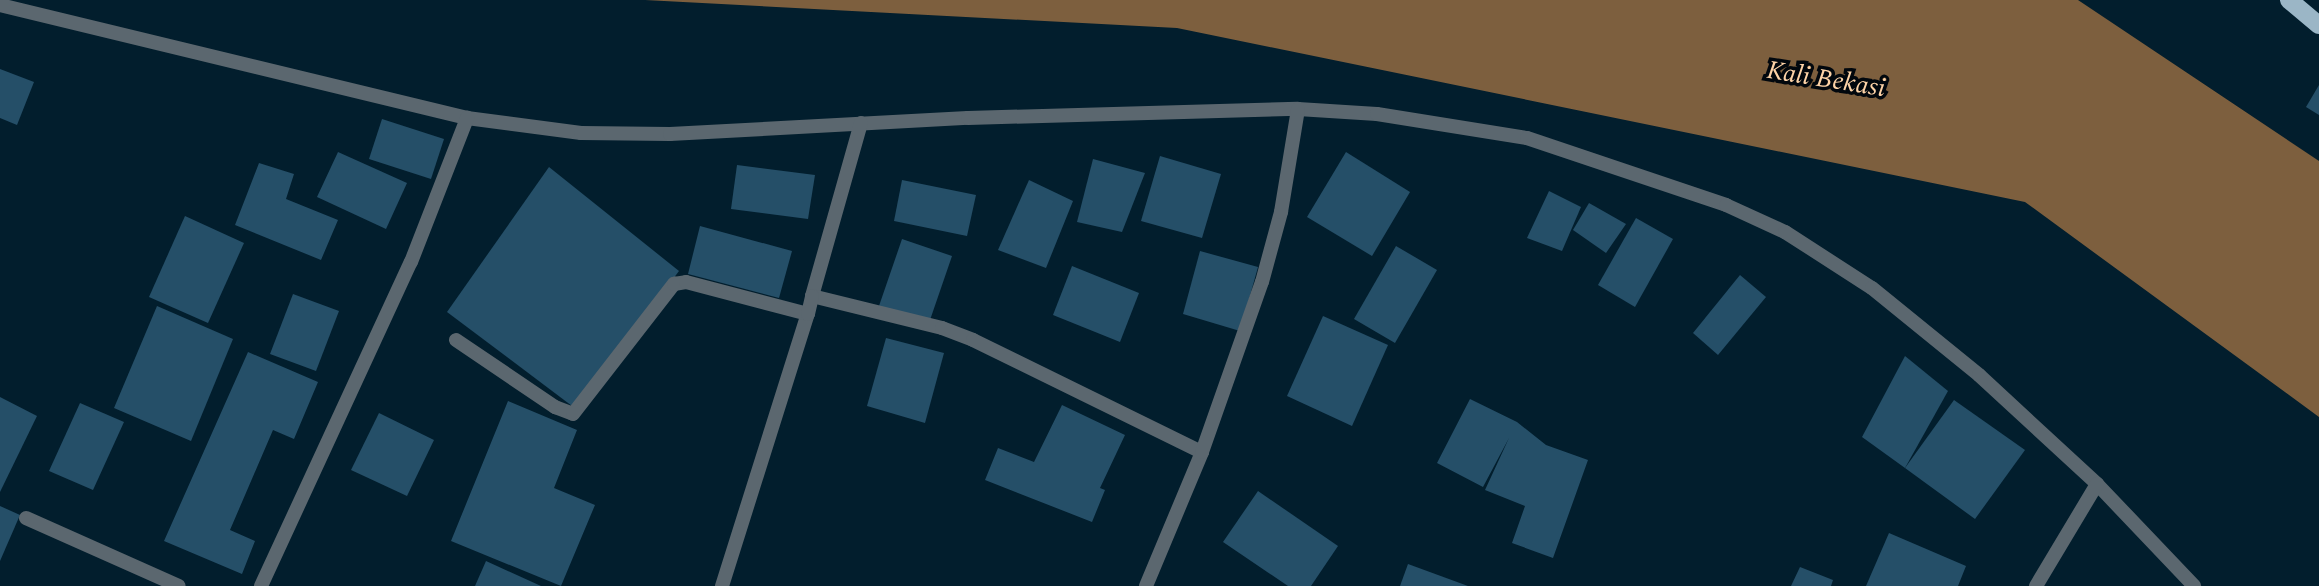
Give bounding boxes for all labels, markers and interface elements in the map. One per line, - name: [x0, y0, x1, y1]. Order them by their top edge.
- water label: Kali Bekasi: [1764, 55, 1888, 105]

